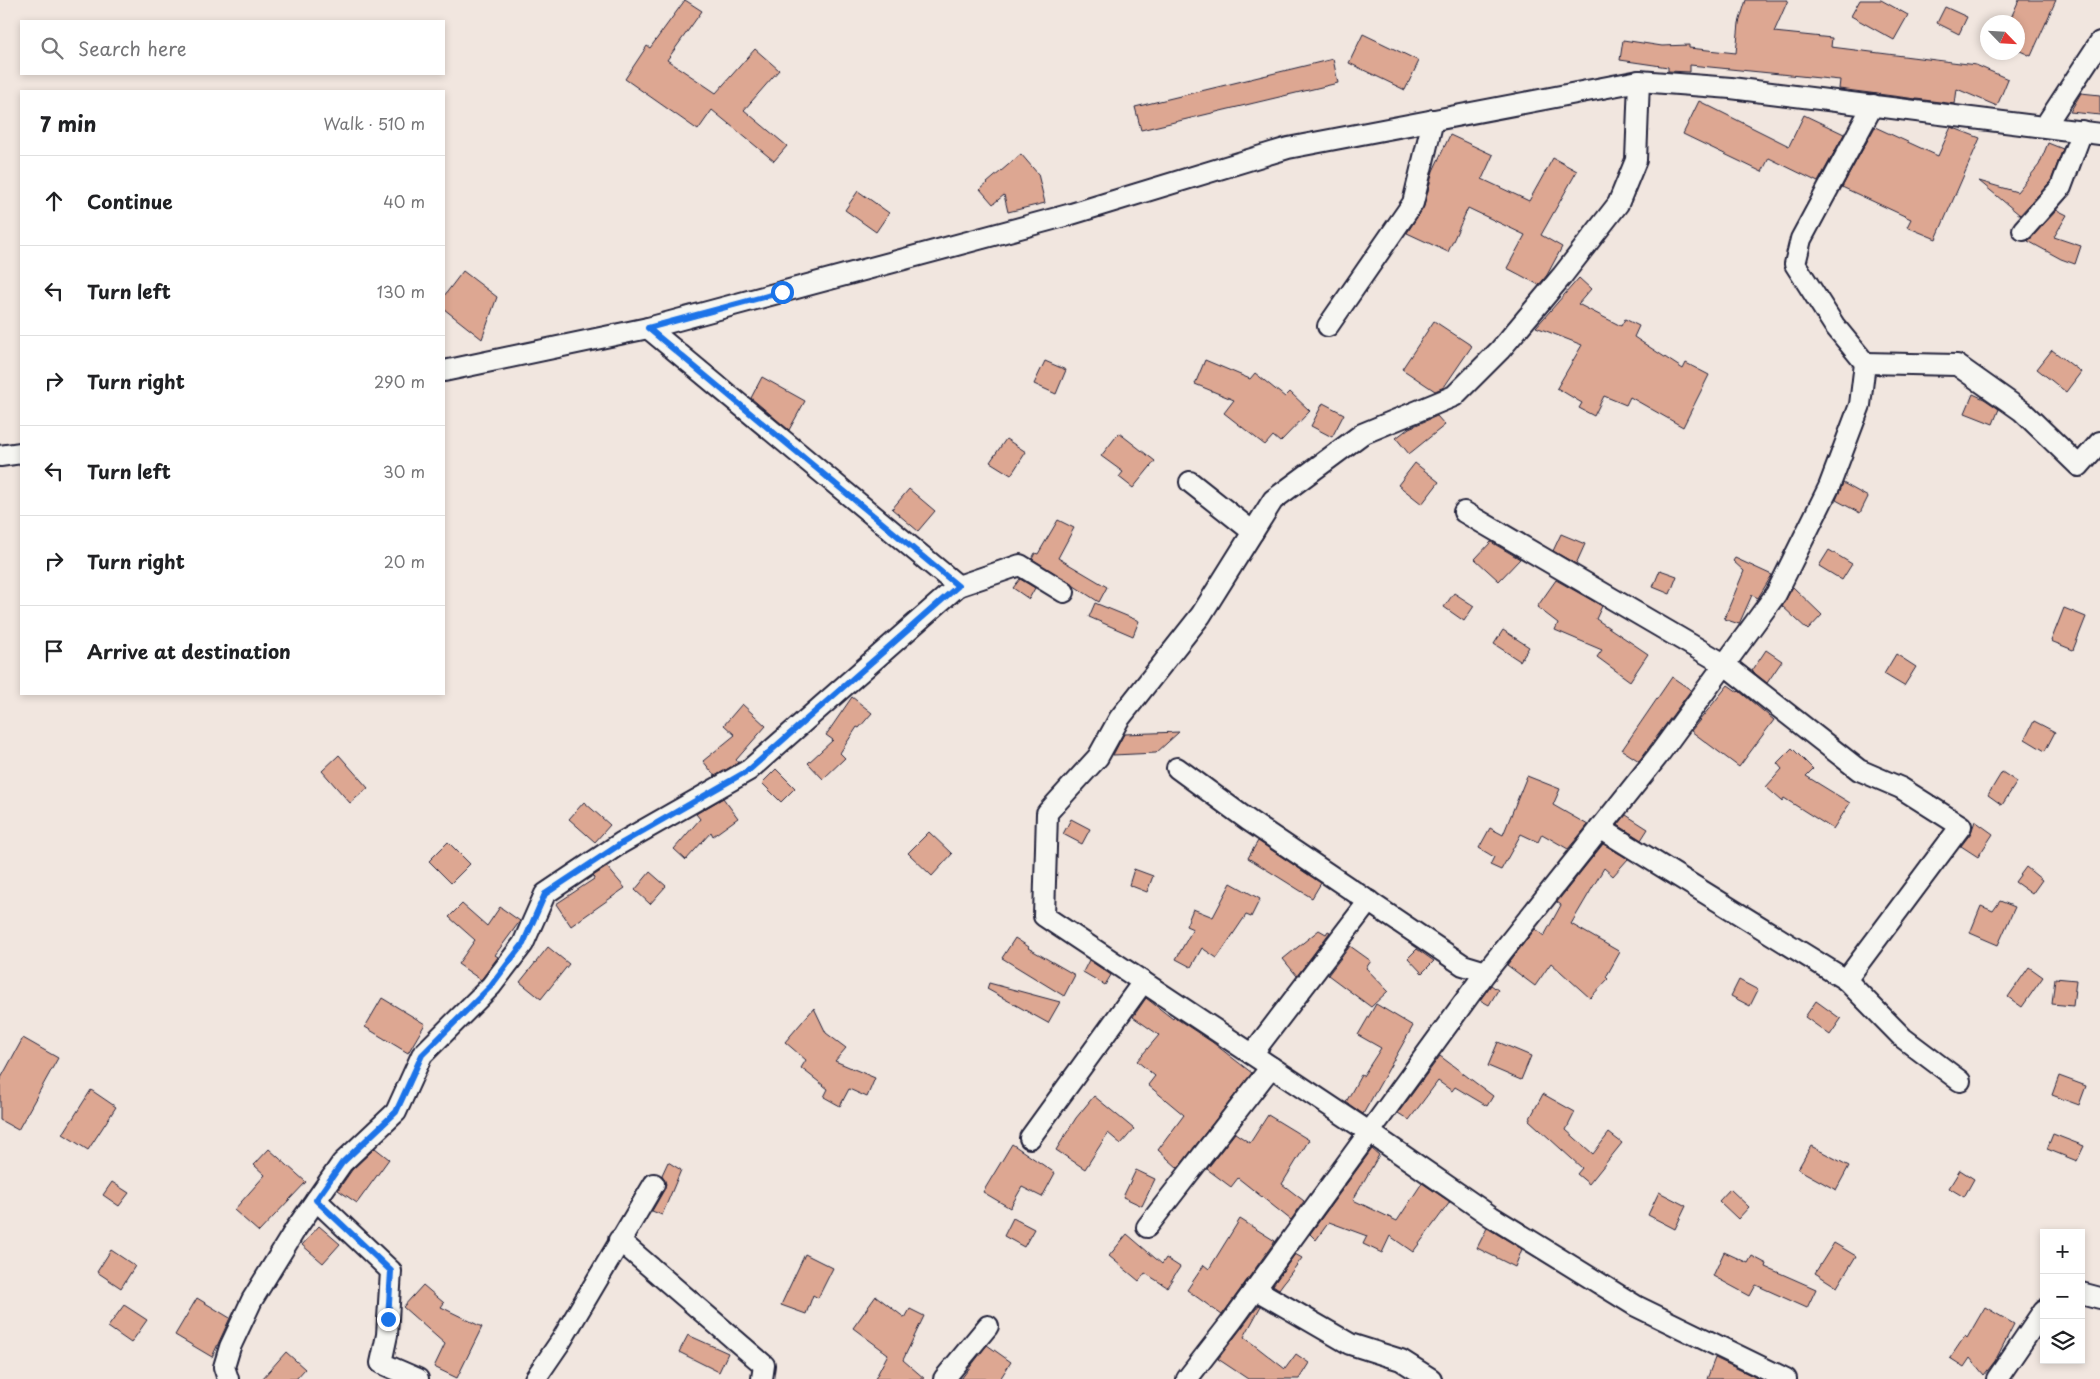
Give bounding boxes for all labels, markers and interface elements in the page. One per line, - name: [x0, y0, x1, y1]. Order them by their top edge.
- north arrow: [1980, 15, 2025, 60]
- search box: [20, 20, 445, 75]
- icon: search: [38, 34, 66, 62]
- text: Search here: [78, 34, 187, 62]
- text: 7 min: [40, 107, 96, 139]
- text: Walk · 510 m: [323, 111, 425, 135]
- icon: ahead: [40, 187, 68, 215]
- text: Continue: [87, 187, 173, 215]
- text: 40 m: [383, 189, 425, 213]
- icon: left: [40, 277, 68, 305]
- text: Turn left: [87, 277, 171, 305]
- text: 130 m: [377, 279, 425, 303]
- route start: [771, 281, 794, 304]
- icon: right: [40, 367, 68, 395]
- text: Turn right: [87, 367, 185, 395]
- text: 290 m: [374, 369, 425, 393]
- icon: left: [40, 457, 68, 485]
- text: Turn left: [87, 457, 171, 485]
- text: 30 m: [383, 459, 425, 483]
- icon: right: [40, 547, 68, 575]
- text: Turn right: [87, 547, 185, 575]
- text: 20 m: [384, 549, 425, 573]
- icon: arrive: [40, 637, 68, 665]
- text: Arrive at destination: [87, 637, 291, 665]
- map controls: [2040, 1229, 2085, 1364]
- button: +: [2040, 1229, 2085, 1274]
- button: −: [2040, 1274, 2085, 1319]
- route end: [377, 1308, 400, 1331]
- button: layers: [2040, 1319, 2085, 1364]

